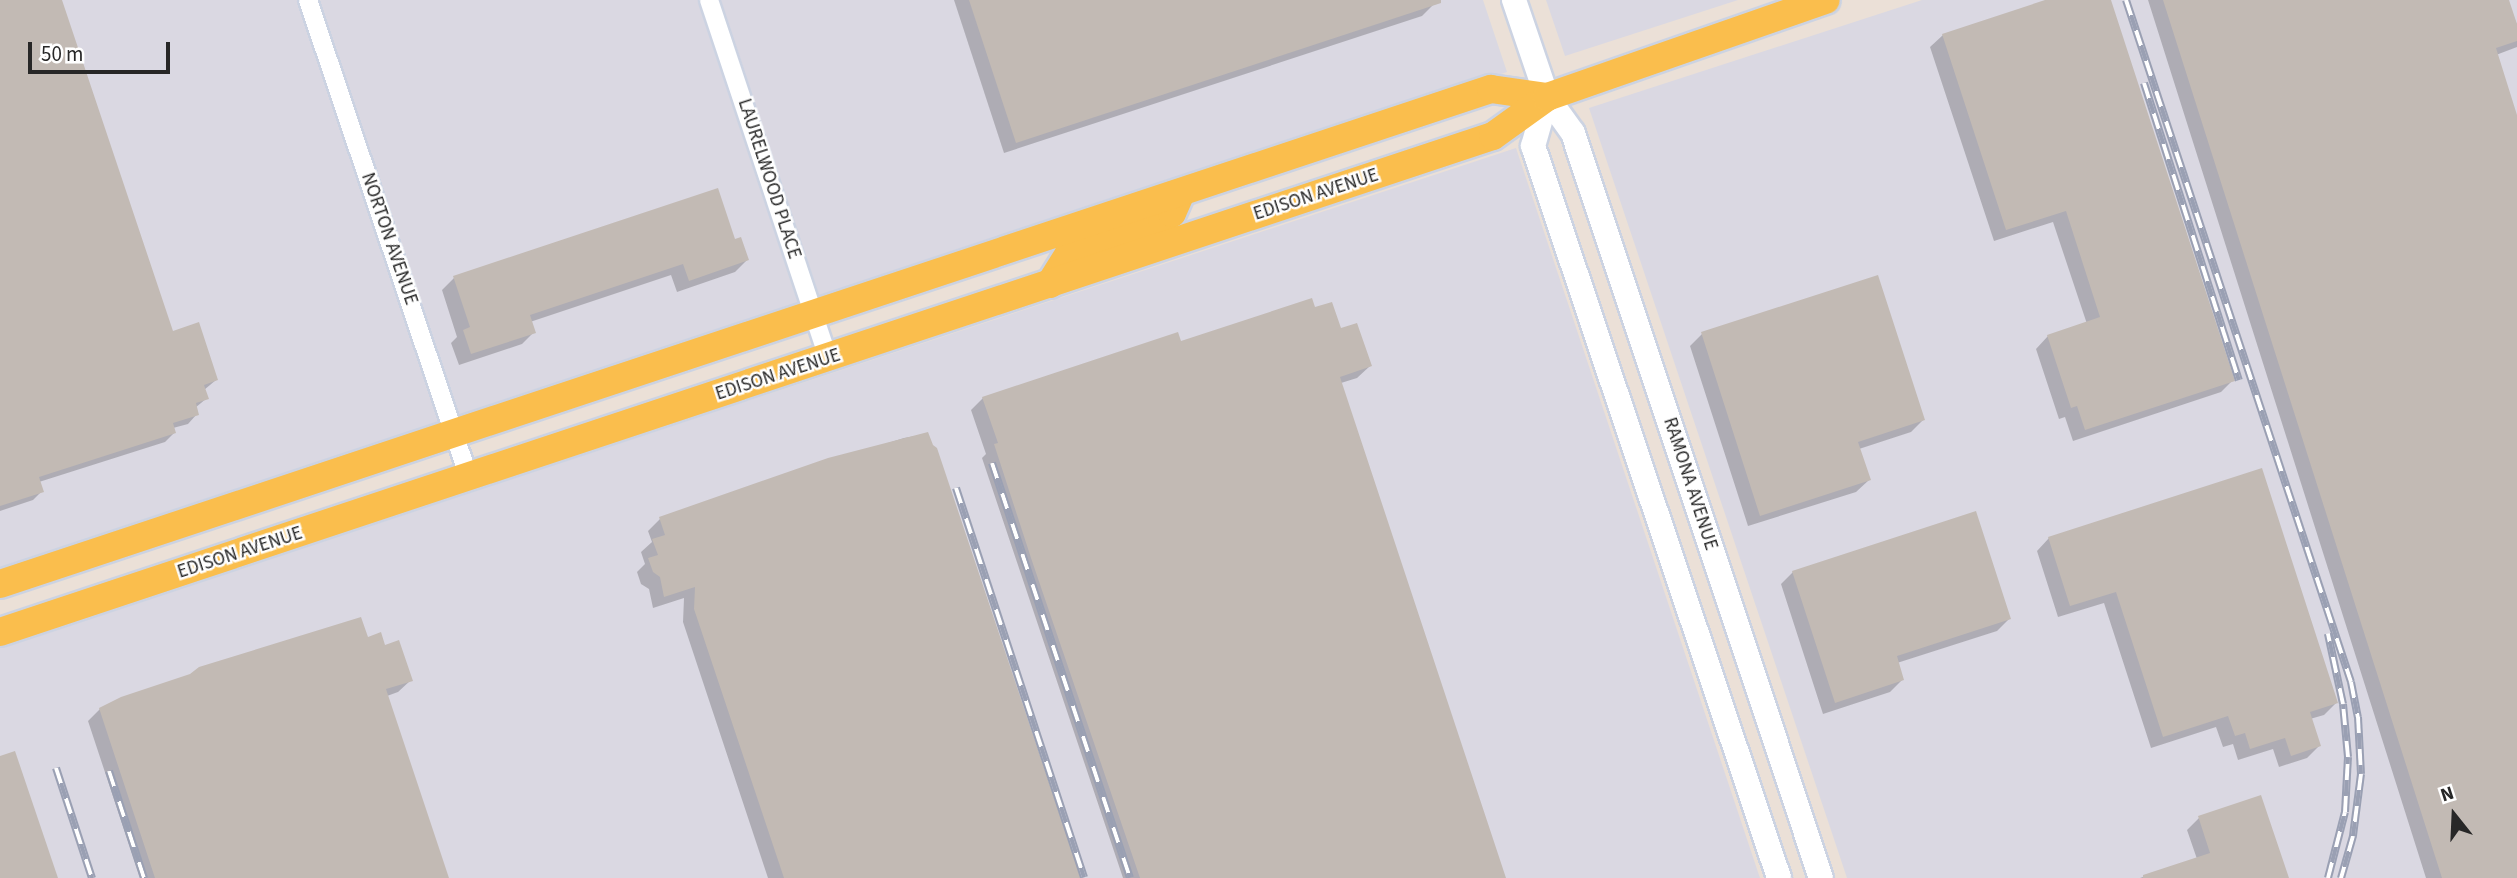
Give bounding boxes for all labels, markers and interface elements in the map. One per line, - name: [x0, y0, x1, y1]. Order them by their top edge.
- scale bar: [32, 28, 173, 72]
- text: 50 m: [41, 39, 83, 69]
- street label: LAURELWOOD PLACE: [732, 96, 806, 262]
- street label: EDISON AVENUE: [1251, 164, 1381, 226]
- street label: NORTON AVENUE: [356, 170, 422, 308]
- street label: EDISON AVENUE: [713, 344, 843, 406]
- street label: RAMONA AVENUE: [1658, 415, 1722, 553]
- street label: EDISON AVENUE: [175, 522, 305, 584]
- north arrow: [2419, 780, 2489, 850]
- text: N: [2437, 780, 2458, 809]

